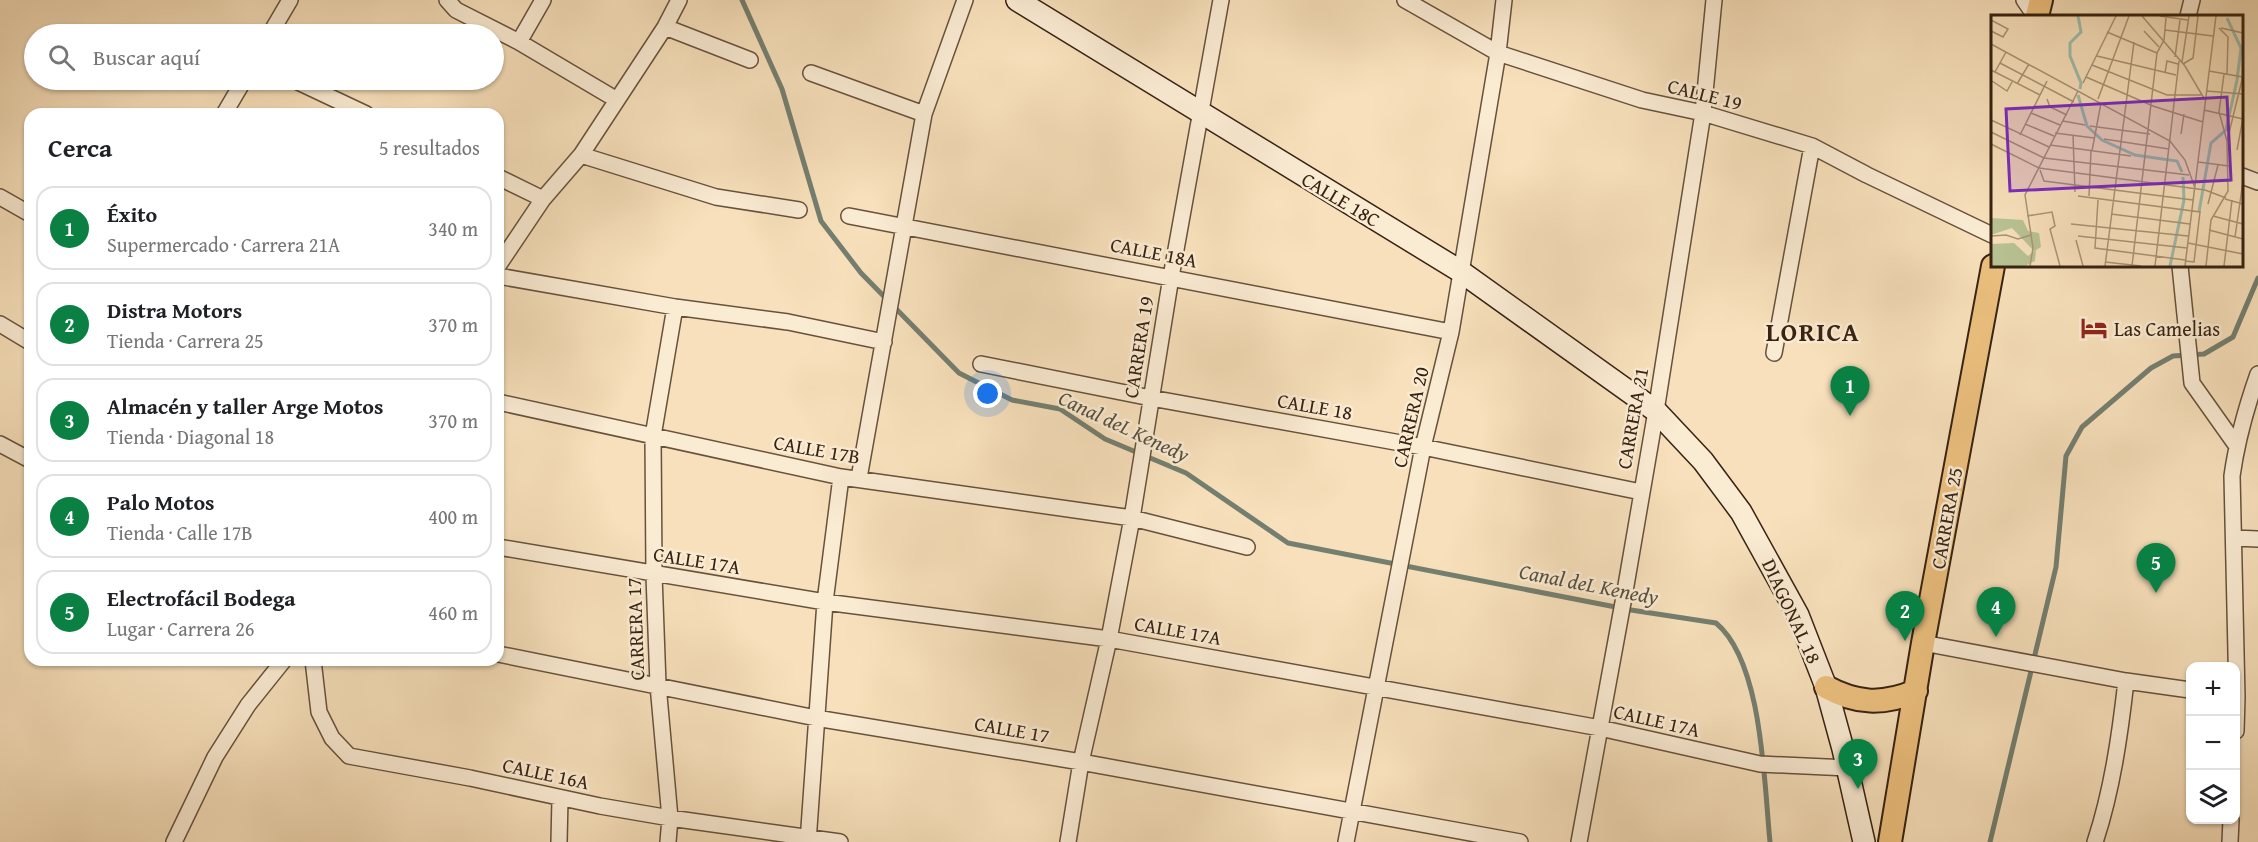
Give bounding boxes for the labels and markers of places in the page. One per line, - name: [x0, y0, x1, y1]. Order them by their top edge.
- hotel icon: Las Camelias: [2079, 313, 2109, 343]
- place label: Las Camelias: [2114, 314, 2220, 343]
- pin: 1: [1830, 366, 1870, 416]
- pin: 5: [2136, 544, 2176, 593]
- pin: 4: [1976, 588, 2016, 637]
- pin: 2: [1886, 592, 1924, 641]
- pin: 3: [1838, 740, 1878, 789]

